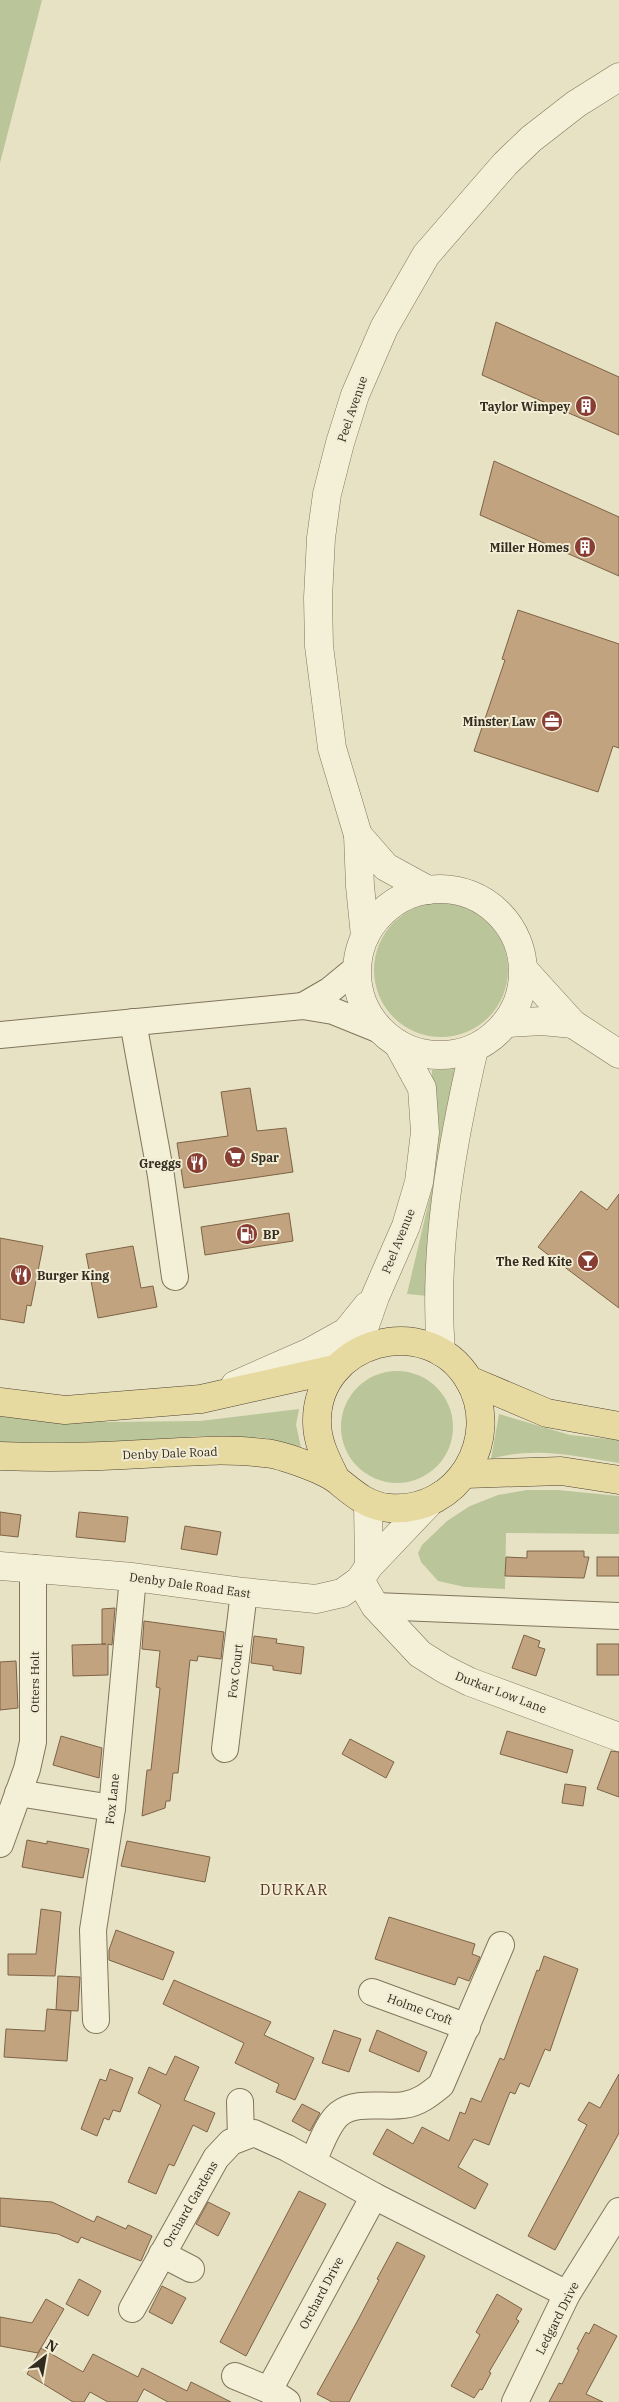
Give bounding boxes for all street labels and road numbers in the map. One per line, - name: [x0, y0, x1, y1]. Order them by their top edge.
- street label: Peel Avenue: [334, 374, 370, 444]
- street label: Peel Avenue: [378, 1206, 418, 1276]
- street label: Denby Dale Road: [122, 1444, 218, 1462]
- street label: Denby Dale Road East: [128, 1569, 252, 1601]
- street label: Fox Court: [224, 1643, 246, 1699]
- street label: Otters Holt: [27, 1651, 42, 1713]
- street label: Durkar Low Lane: [453, 1668, 549, 1716]
- street label: Fox Lane: [102, 1773, 122, 1825]
- street label: Holme Croft: [385, 1990, 455, 2028]
- street label: Orchard Gardens: [159, 2158, 221, 2250]
- street label: Orchard Drive: [296, 2254, 346, 2332]
- street label: Ledgard Drive: [532, 2279, 582, 2357]

